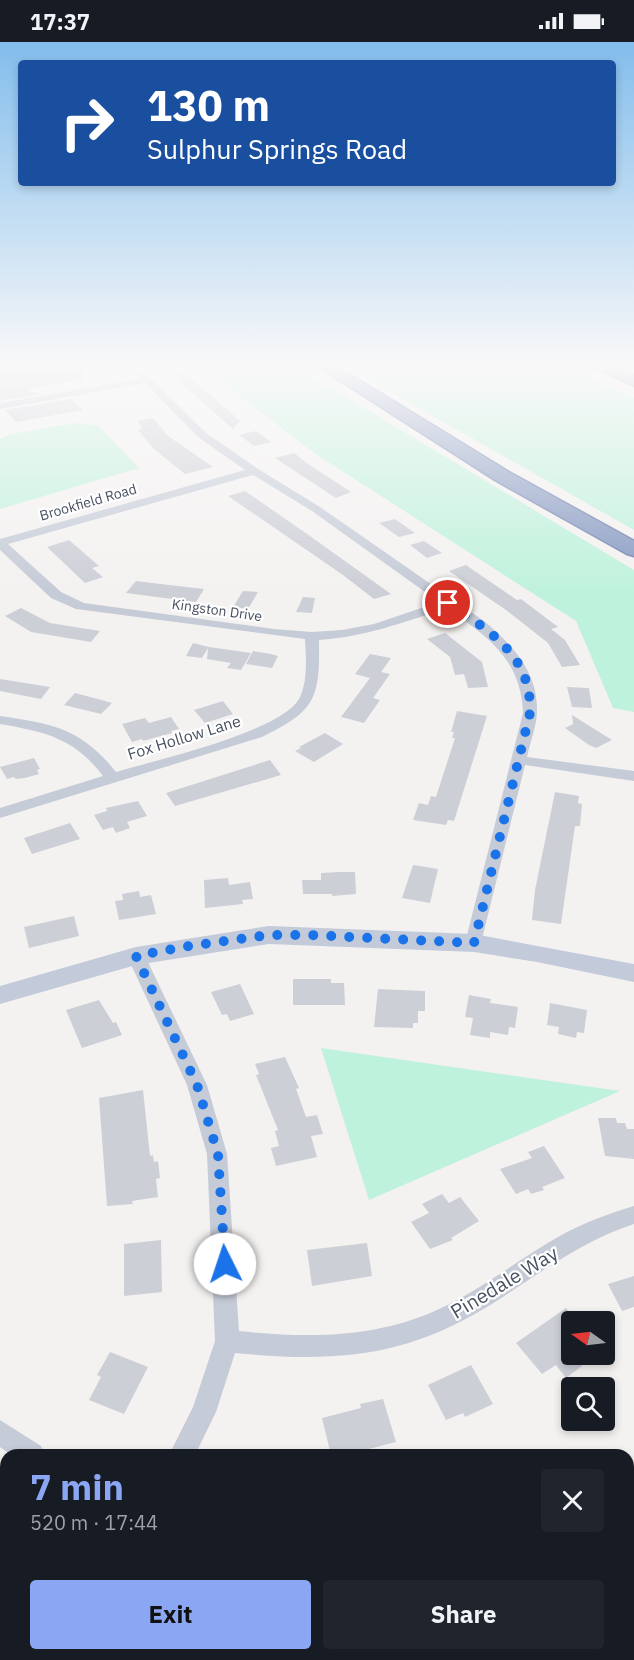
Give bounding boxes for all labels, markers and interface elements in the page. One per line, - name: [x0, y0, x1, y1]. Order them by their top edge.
- text: 17:37: [30, 7, 90, 36]
- text: 130 m: [147, 78, 270, 133]
- icon: right: [48, 84, 126, 162]
- text: Sulphur Springs Road: [147, 131, 407, 166]
- street label: Brookfield Road: [37, 480, 139, 524]
- pin: [422, 577, 473, 628]
- icon: arrive: [431, 586, 464, 619]
- street label: Kingston Drive: [171, 595, 264, 625]
- street label: Fox Hollow Lane: [125, 710, 243, 764]
- position arrow: [193, 1232, 257, 1296]
- street label: Pinedale Way: [445, 1239, 563, 1325]
- north arrow: [561, 1311, 615, 1365]
- map controls: [561, 1311, 615, 1431]
- button: search: [561, 1377, 615, 1431]
- text: 7 min: [30, 1463, 124, 1510]
- button: close: [541, 1469, 604, 1532]
- text: 520 m · 17:44: [30, 1509, 158, 1536]
- button: Exit: [30, 1580, 311, 1649]
- button: Share: [323, 1580, 604, 1649]

